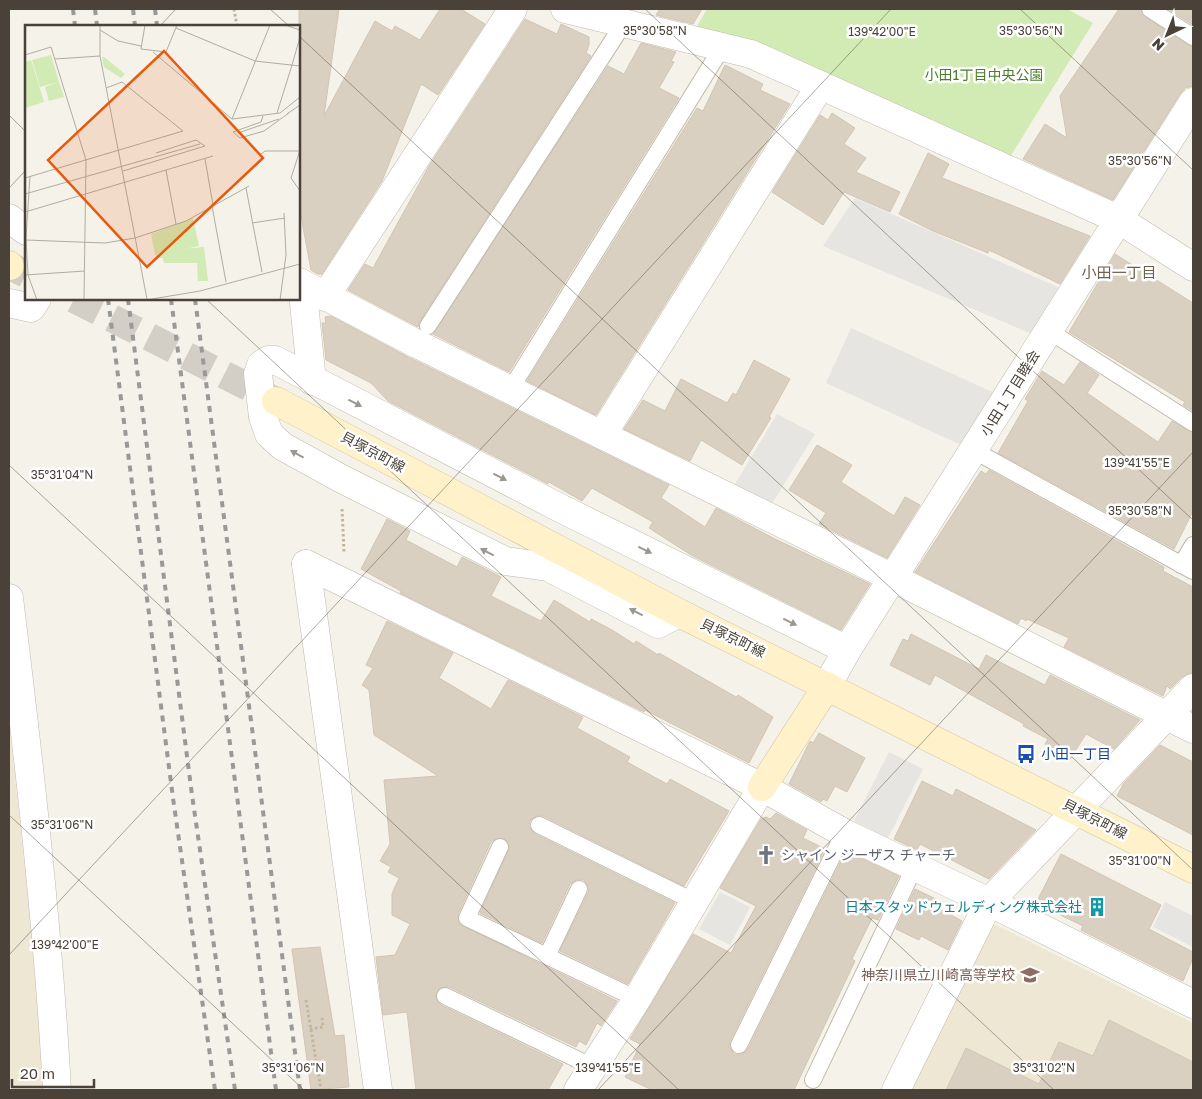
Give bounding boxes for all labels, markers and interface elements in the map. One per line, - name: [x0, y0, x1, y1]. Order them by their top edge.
- north arrow: [1142, 10, 1192, 60]
- text: 35°30'58"N: [623, 23, 687, 38]
- text: 35°30'56"N: [999, 23, 1063, 38]
- text: 139°42'00"E: [848, 24, 916, 39]
- inset map: [25, 25, 300, 300]
- text: N: [1148, 35, 1167, 55]
- park label: 小田1丁目中央公園: [925, 66, 1043, 83]
- text: 35°30'56"N: [1108, 153, 1172, 168]
- district label: 小田一丁目: [1081, 263, 1157, 281]
- street label: 小田１丁目睦会: [976, 347, 1043, 439]
- one-way arrow: [348, 399, 362, 407]
- street label: 貝塚京町線: [338, 428, 408, 475]
- one-way arrow: [291, 450, 304, 459]
- text: 139°41'55"E: [1104, 455, 1170, 470]
- text: 35°31'04"N: [31, 467, 93, 482]
- one-way arrow: [492, 473, 507, 481]
- text: 35°30'58"N: [1108, 503, 1172, 518]
- one-way arrow: [638, 546, 652, 554]
- one-way arrow: [480, 548, 494, 556]
- one-way arrow: [629, 608, 643, 616]
- street label: 貝塚京町線: [698, 615, 768, 661]
- one-way arrow: [783, 618, 798, 626]
- bus stop icon: 小田一丁目: [1015, 743, 1037, 765]
- place label: 小田一丁目: [1041, 745, 1111, 762]
- street label: 貝塚京町線: [1060, 795, 1130, 842]
- text: 35°31'06"N: [31, 817, 93, 832]
- church icon: シャイン ジーザス チャーチ: [755, 844, 777, 866]
- place label: シャイン ジーザス チャーチ: [781, 846, 955, 863]
- text: 35°31'00"N: [1109, 853, 1171, 868]
- building icon: 日本スタッドウェルディング株式会社: [1086, 896, 1108, 918]
- place label: 日本スタッドウェルディング株式会社: [845, 898, 1082, 915]
- text: 139°42'00"E: [31, 937, 99, 952]
- school or university icon: 神奈川県立川崎高等学校: [1019, 964, 1041, 986]
- place label: 神奈川県立川崎高等学校: [861, 966, 1015, 983]
- scale bar: [12, 1056, 95, 1088]
- text: 35°31'06"N: [262, 1060, 324, 1075]
- text: 139°41'55"E: [575, 1060, 641, 1075]
- text: 35°31'02"N: [1013, 1060, 1075, 1075]
- text: 20 m: [20, 1064, 55, 1082]

